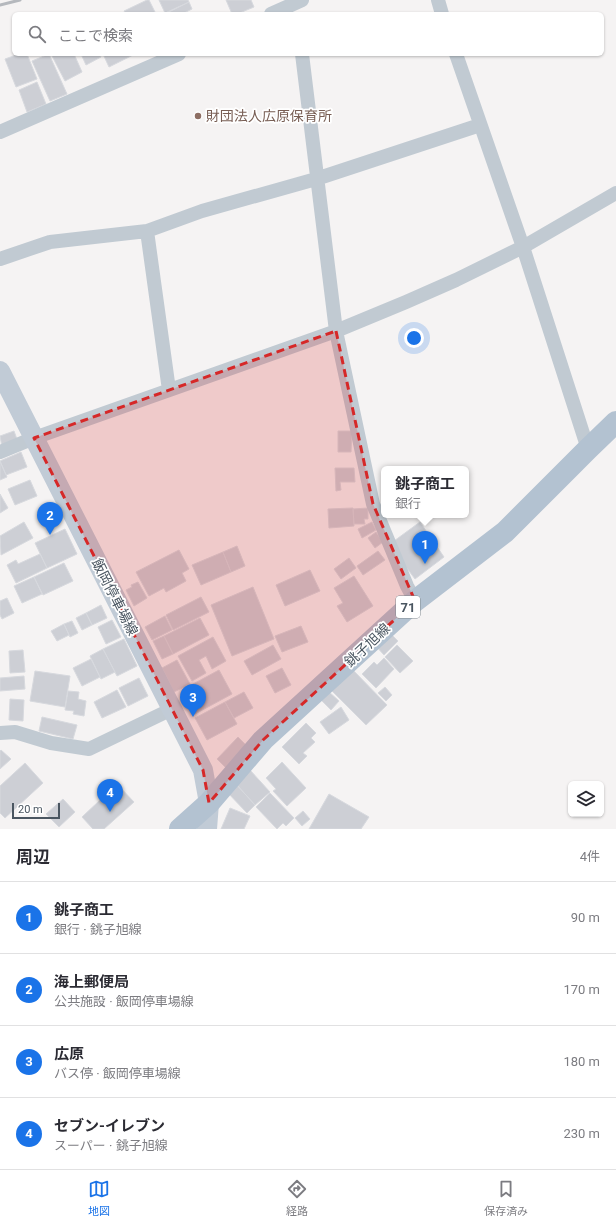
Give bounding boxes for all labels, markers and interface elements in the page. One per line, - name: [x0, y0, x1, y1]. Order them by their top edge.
- search box: [12, 12, 604, 56]
- icon: search: [26, 23, 48, 45]
- text: ここで検索: [58, 27, 133, 45]
- place label: 財団法人広原保育所: [206, 108, 332, 124]
- marker: 財団法人広原保育所: [193, 111, 203, 121]
- your location: [404, 328, 424, 348]
- popup: [381, 466, 469, 518]
- text: 銚子商工: [395, 475, 455, 493]
- text: 銀行: [395, 496, 421, 511]
- pin: 2: [37, 502, 63, 535]
- pin: 1: [412, 531, 438, 564]
- street label: 飯岡停車場線: [89, 556, 141, 638]
- road number: 71: [396, 596, 420, 618]
- street label: 銚子旭線: [341, 620, 393, 670]
- pin: 3: [180, 684, 206, 717]
- pin: 4: [97, 779, 123, 812]
- map controls: [568, 781, 604, 817]
- button: layers: [568, 781, 604, 817]
- scale bar: [12, 801, 60, 820]
- text: 20 m: [18, 803, 43, 816]
- text: 周辺: [16, 847, 50, 867]
- text: 4件: [580, 849, 600, 864]
- text: 銚子商工: [54, 901, 114, 919]
- text: 1: [25, 910, 33, 925]
- text: 90 m: [571, 910, 600, 925]
- text: 銀行 · 銚子旭線: [54, 922, 142, 937]
- text: 海上郵便局: [54, 973, 129, 991]
- text: 2: [25, 982, 33, 997]
- text: 170 m: [563, 982, 600, 997]
- text: 公共施設 · 飯岡停車場線: [54, 994, 194, 1009]
- text: 広原: [54, 1045, 84, 1063]
- text: 3: [25, 1054, 33, 1069]
- text: 180 m: [563, 1054, 600, 1069]
- text: バス停 · 飯岡停車場線: [54, 1066, 181, 1081]
- text: セブン-イレブン: [54, 1117, 165, 1135]
- text: 4: [25, 1126, 33, 1141]
- text: 230 m: [563, 1126, 600, 1141]
- text: スーパー · 銚子旭線: [54, 1138, 168, 1153]
- tab: 地図: [88, 1178, 110, 1218]
- tab: 経路: [286, 1178, 308, 1218]
- tab: 保存済み: [484, 1178, 528, 1218]

